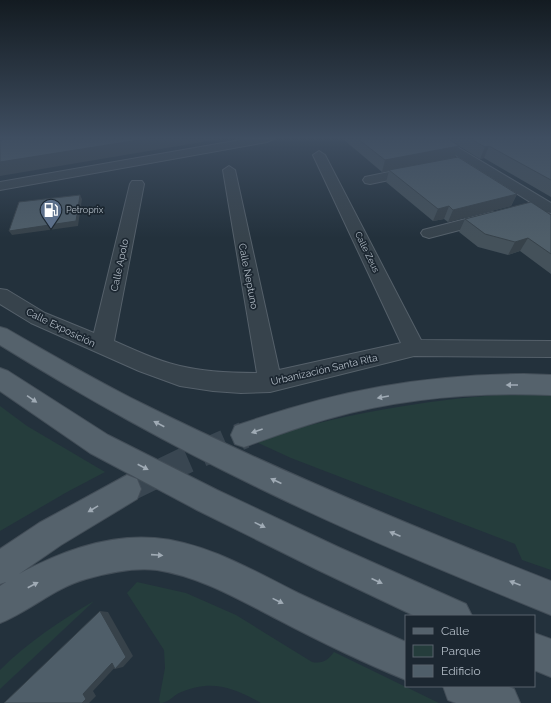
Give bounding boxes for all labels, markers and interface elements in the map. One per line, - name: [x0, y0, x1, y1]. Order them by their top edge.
- fuel station icon: Petroprix: [38, 197, 64, 230]
- place label: Petroprix: [66, 205, 104, 215]
- street label: Calle Zeus: [353, 230, 381, 275]
- street label: Calle Apolo: [109, 238, 130, 292]
- street label: Calle Neptuno: [237, 242, 260, 310]
- street label: Calle Exposición: [24, 306, 97, 349]
- street label: Urbanización Santa Rita: [270, 352, 379, 387]
- one-way arrow: [505, 382, 518, 388]
- one-way arrow: [377, 394, 389, 400]
- one-way arrow: [27, 396, 38, 403]
- one-way arrow: [153, 421, 165, 427]
- one-way arrow: [251, 428, 263, 434]
- one-way arrow: [138, 464, 149, 470]
- one-way arrow: [270, 478, 281, 484]
- one-way arrow: [87, 505, 99, 512]
- one-way arrow: [254, 522, 265, 528]
- one-way arrow: [388, 530, 400, 536]
- one-way arrow: [151, 551, 163, 558]
- one-way arrow: [371, 578, 383, 584]
- one-way arrow: [508, 580, 520, 586]
- one-way arrow: [27, 582, 39, 589]
- one-way arrow: [272, 598, 284, 604]
- legend: [405, 615, 535, 687]
- text: Calle: [441, 624, 469, 638]
- text: Parque: [441, 644, 481, 658]
- text: Edificio: [441, 664, 481, 678]

